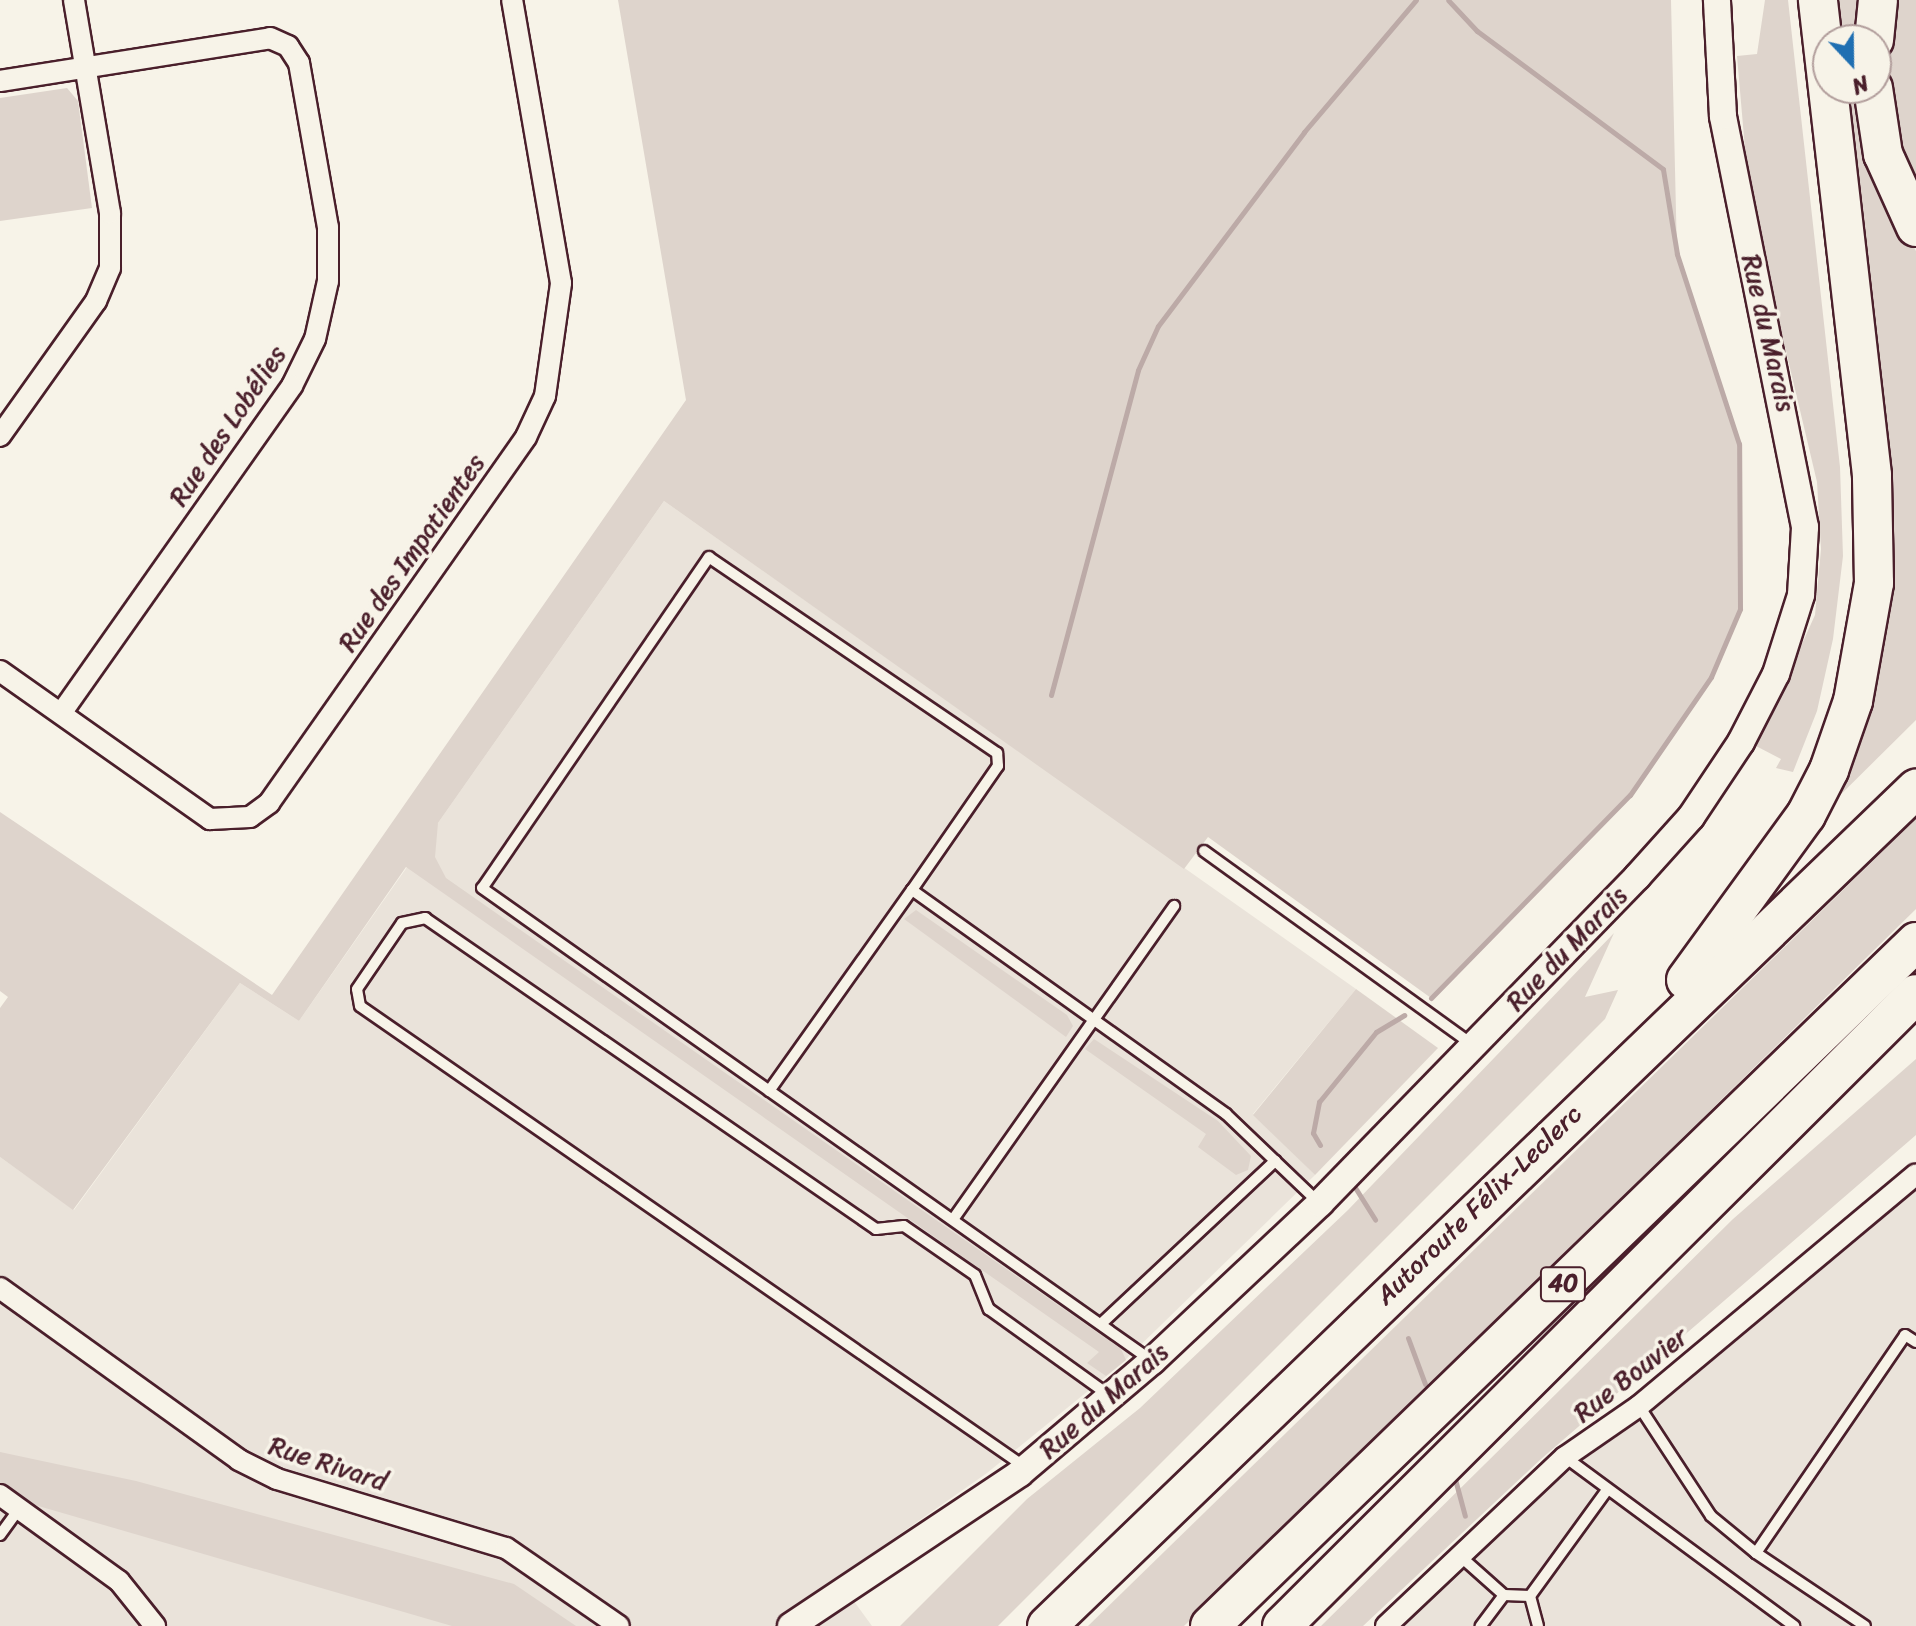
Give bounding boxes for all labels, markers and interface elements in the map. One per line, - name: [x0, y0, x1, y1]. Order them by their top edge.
- north arrow: [1812, 24, 1892, 104]
- text: N: [1846, 64, 1875, 106]
- street label: Rue du Marais: [1735, 251, 1801, 415]
- street label: Rue des Lobélies: [163, 340, 293, 512]
- street label: Rue des Impatientes: [333, 449, 491, 657]
- street label: Rue du Marais: [1500, 880, 1634, 1018]
- street label: Autoroute Félix-Leclerc: [1370, 1099, 1588, 1311]
- road number: 40: [1539, 1264, 1587, 1304]
- street label: Rue Bouvier: [1568, 1321, 1694, 1429]
- street label: Rue du Marais: [1033, 1336, 1175, 1466]
- street label: Rue Rivard: [265, 1430, 391, 1498]

